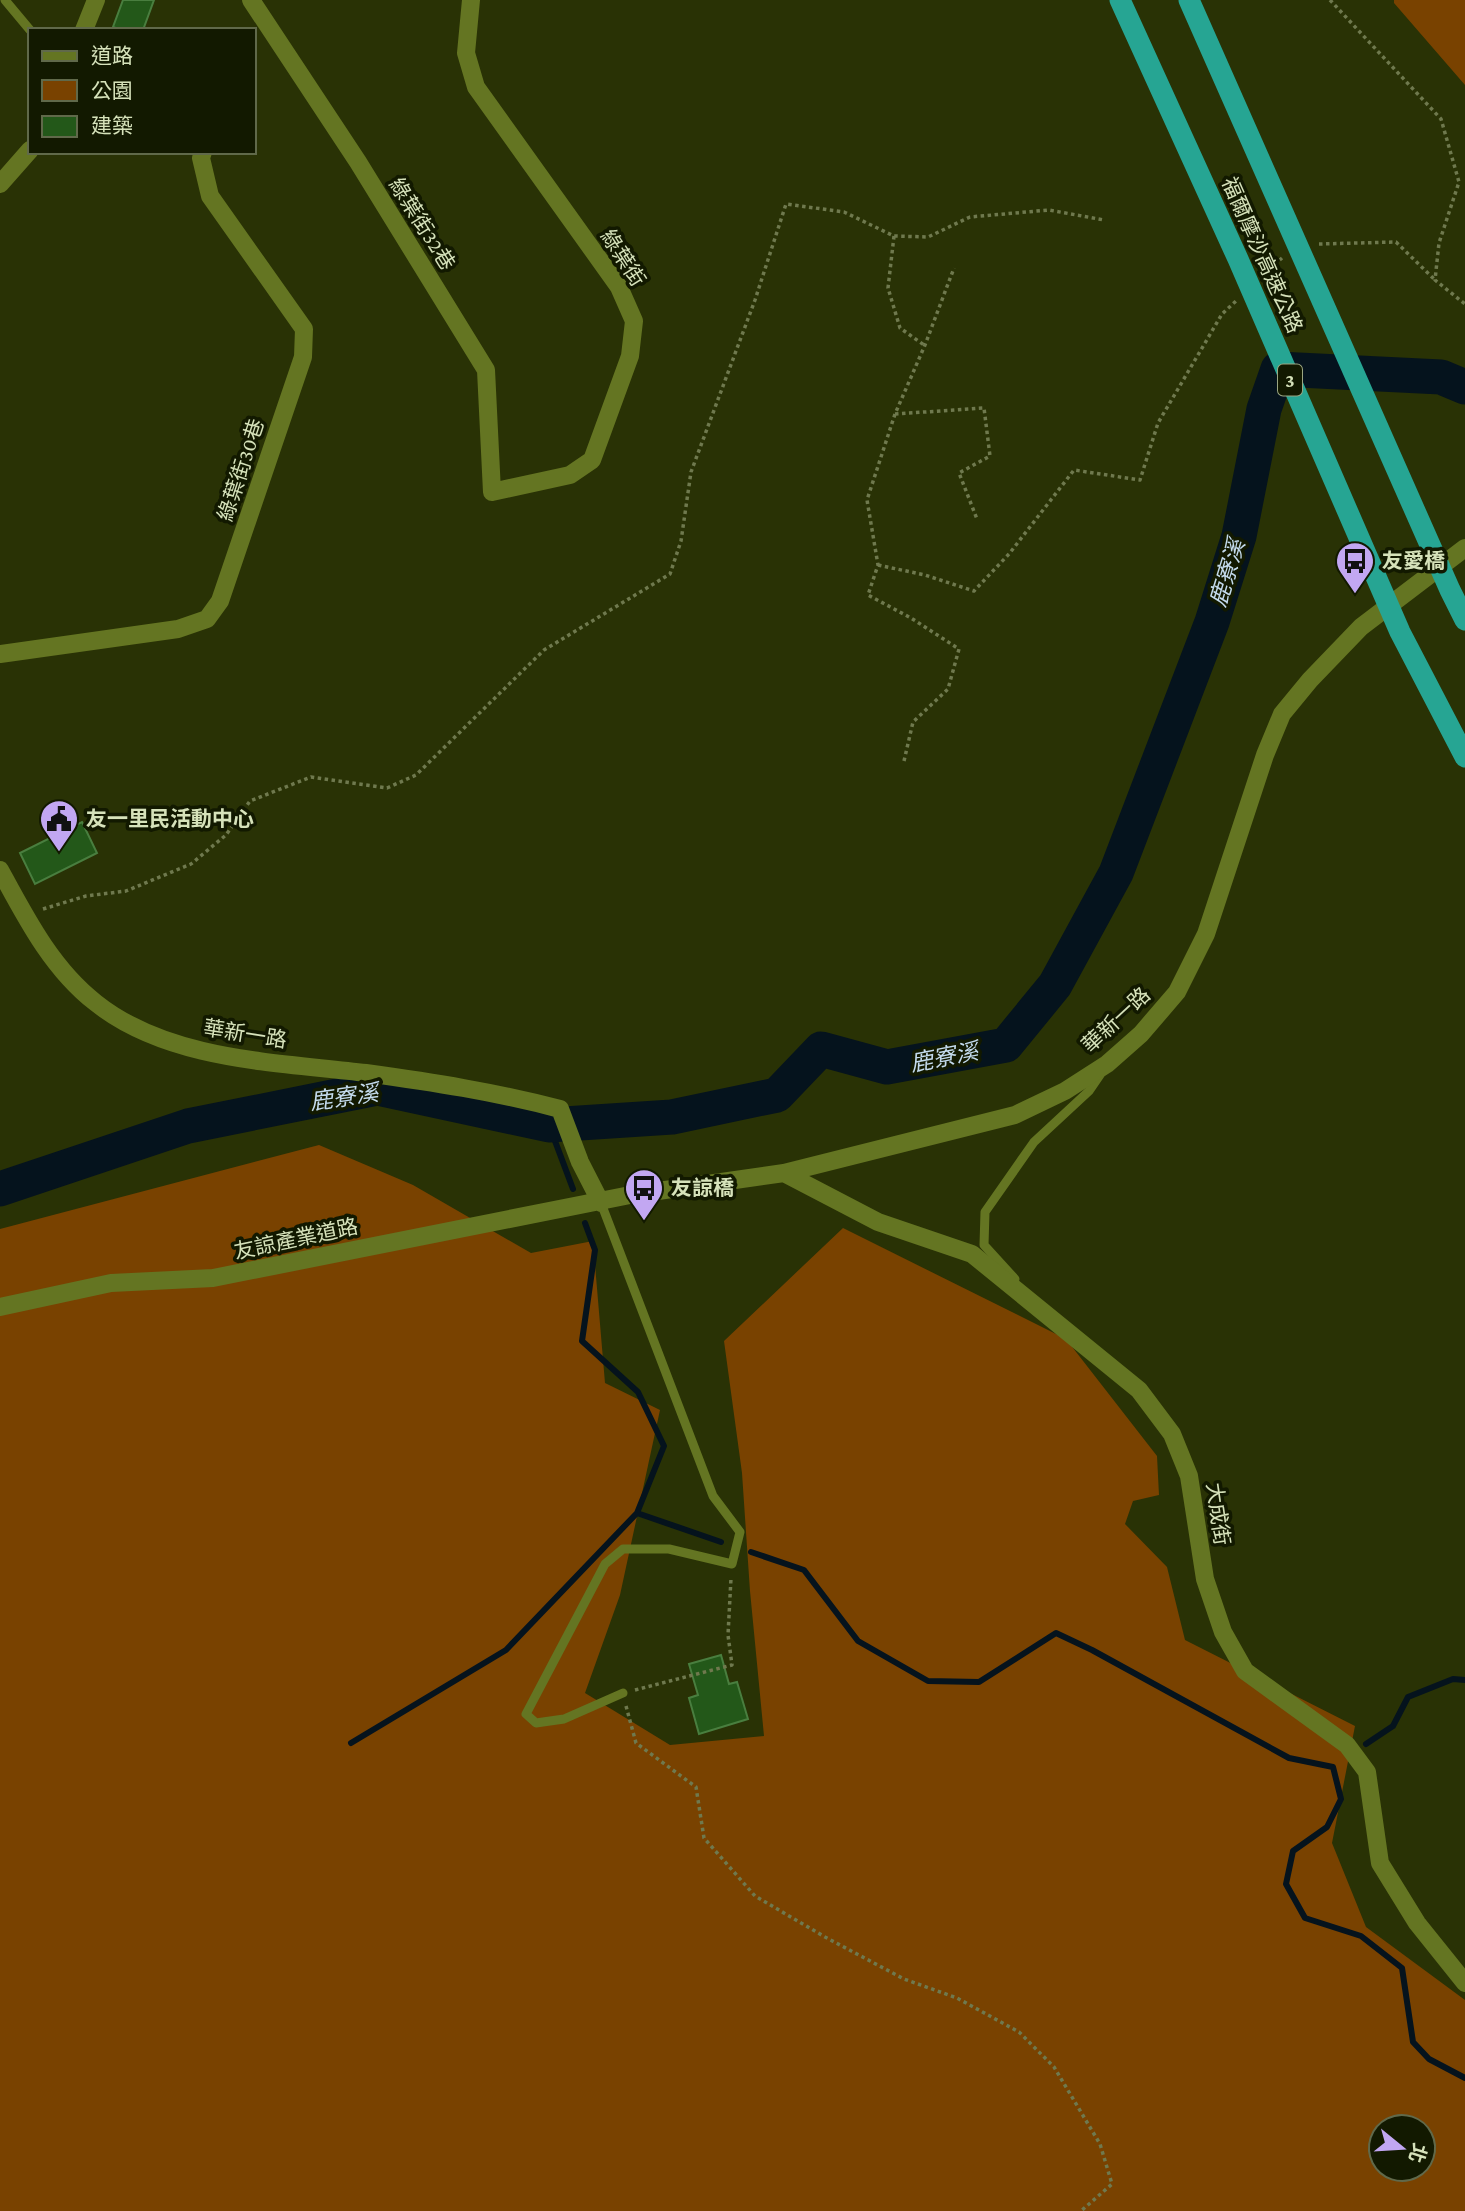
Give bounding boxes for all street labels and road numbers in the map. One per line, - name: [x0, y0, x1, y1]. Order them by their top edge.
- street label: 福爾摩沙高速公路: [1217, 173, 1307, 337]
- street label: 綠葉街32巷: [384, 174, 460, 274]
- street label: 綠葉街: [596, 225, 650, 291]
- road number: 3: [1278, 364, 1302, 396]
- street label: 綠葉街30巷: [213, 416, 269, 524]
- street label: 華新一路: [1077, 983, 1155, 1057]
- street label: 華新一路: [202, 1016, 288, 1052]
- street label: 友諒產業道路: [232, 1214, 360, 1264]
- street label: 大成街: [1202, 1481, 1234, 1547]

